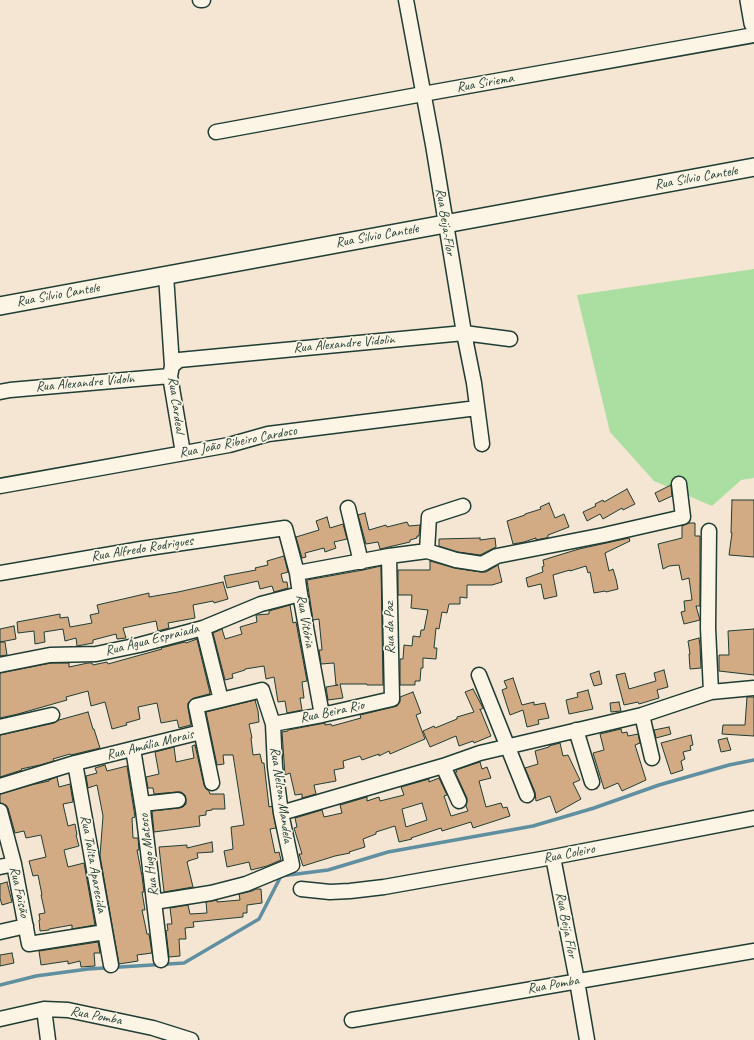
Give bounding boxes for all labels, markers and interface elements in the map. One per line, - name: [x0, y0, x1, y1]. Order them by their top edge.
- street label: Rua Siriema: [455, 70, 515, 96]
- street label: Rua Silvio Cantele: [653, 162, 739, 194]
- street label: Rua Beija-Flor: [431, 187, 459, 257]
- street label: Rua Silvio Cantele: [334, 220, 420, 252]
- street label: Rua Silvio Cantele: [15, 279, 101, 311]
- street label: Rua Alexandre Vidolin: [293, 331, 395, 357]
- street label: Rua Alexandre Vidoln: [35, 370, 135, 396]
- street label: Rua Cardeal: [164, 376, 188, 434]
- street label: Rua João Ribeiro Cardoso: [178, 422, 298, 462]
- street label: Rua Alfredo Rodrigues: [90, 533, 194, 565]
- street label: Rua Vitória: [292, 593, 318, 649]
- street label: Rua da Paz: [381, 601, 399, 655]
- street label: Rua Água Espraiada: [103, 620, 201, 660]
- street label: Rua Beira Rio: [298, 697, 366, 727]
- street label: Rua Amália Morais: [105, 726, 195, 764]
- street label: Rua Nelson Mandela: [266, 746, 296, 844]
- street label: Rua Hugo Matoso: [136, 813, 162, 897]
- street label: Rua Talita Aparecida: [76, 814, 110, 914]
- street label: Rua Coleiro: [542, 841, 596, 867]
- street label: Rua Faisão: [5, 865, 33, 919]
- street label: Rua Beija Flor: [551, 891, 581, 959]
- street label: Rua Pomba: [526, 972, 580, 998]
- street label: Rua Pomba: [69, 1003, 123, 1029]

